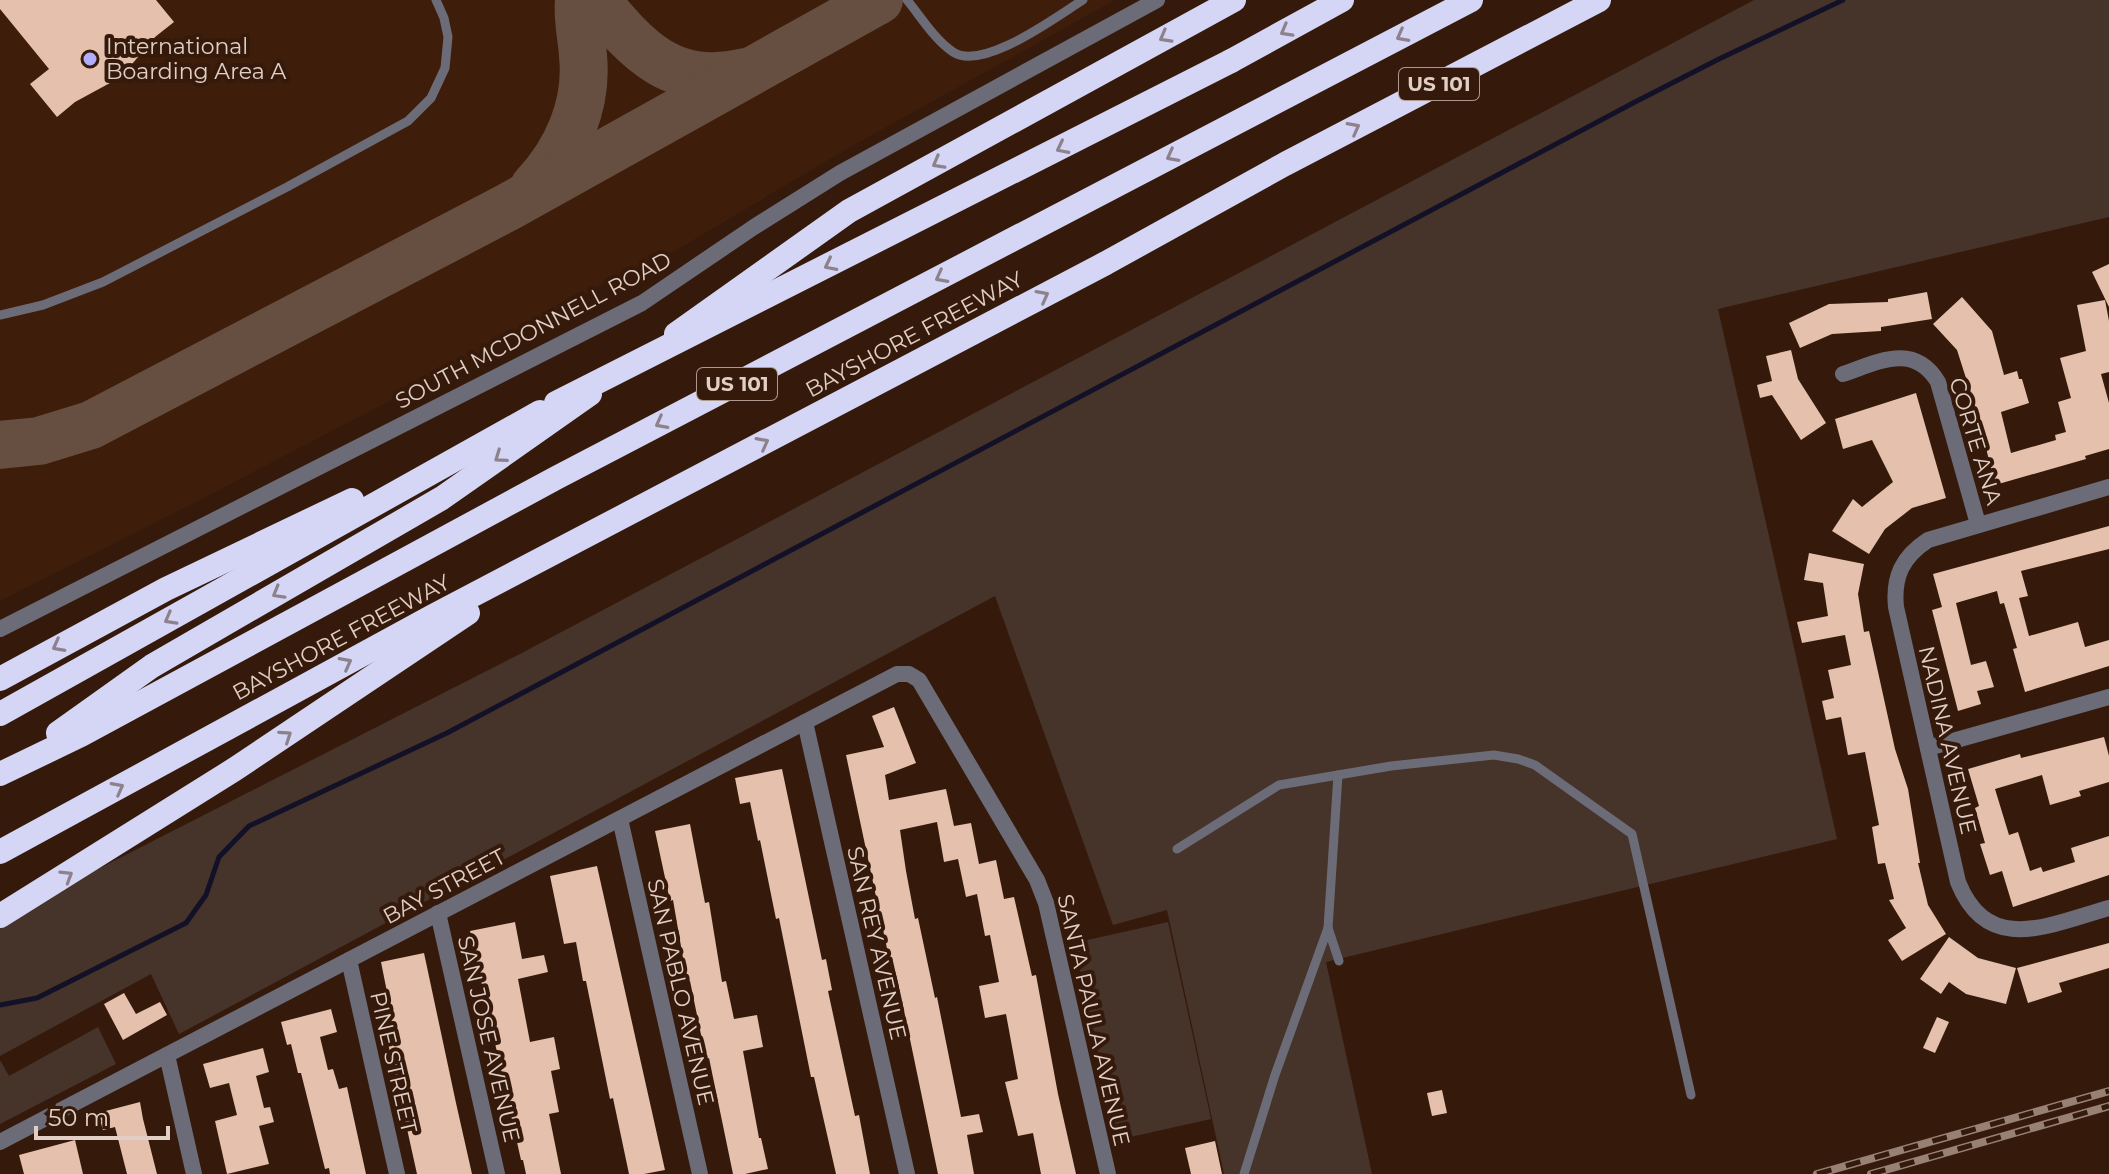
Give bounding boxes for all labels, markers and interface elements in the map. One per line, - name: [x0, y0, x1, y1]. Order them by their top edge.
- one-way arrow: [1280, 21, 1295, 36]
- one-way arrow: [1396, 27, 1410, 42]
- one-way arrow: [1159, 28, 1174, 43]
- place label: International Boarding Area A: [106, 33, 286, 85]
- marker: International Boarding Area A: [81, 50, 99, 68]
- road number: US 101: [1399, 68, 1479, 100]
- one-way arrow: [1346, 122, 1361, 137]
- one-way arrow: [1056, 138, 1071, 154]
- one-way arrow: [1165, 147, 1180, 162]
- one-way arrow: [931, 153, 946, 168]
- street label: SOUTH MCDONNELL ROAD: [391, 246, 676, 415]
- one-way arrow: [824, 256, 839, 271]
- street label: BAYSHORE FREEWAY: [801, 266, 1028, 403]
- one-way arrow: [935, 267, 949, 282]
- one-way arrow: [1034, 291, 1049, 306]
- road number: US 101: [697, 368, 777, 400]
- street label: CORTE ANA: [1943, 374, 2008, 508]
- one-way arrow: [655, 414, 669, 429]
- one-way arrow: [754, 437, 769, 452]
- one-way arrow: [495, 447, 509, 462]
- street label: BAYSHORE FREEWAY: [228, 569, 455, 706]
- one-way arrow: [272, 583, 287, 599]
- one-way arrow: [164, 609, 178, 624]
- one-way arrow: [53, 636, 67, 652]
- street label: NADINA AVENUE: [1913, 643, 1982, 837]
- one-way arrow: [338, 658, 352, 673]
- one-way arrow: [277, 730, 291, 745]
- one-way arrow: [109, 783, 124, 798]
- street label: BAY STREET: [378, 843, 510, 930]
- street label: SAN REY AVENUE: [841, 844, 912, 1043]
- one-way arrow: [58, 870, 72, 885]
- street label: SAN PABLO AVENUE: [641, 876, 720, 1108]
- street label: SANTA PAULA AVENUE: [1051, 892, 1136, 1149]
- street label: SAN JOSE AVENUE: [452, 933, 525, 1145]
- street label: PINE STREET: [364, 989, 423, 1136]
- scale bar: [36, 1090, 168, 1140]
- text: 50 m: [48, 1103, 109, 1132]

